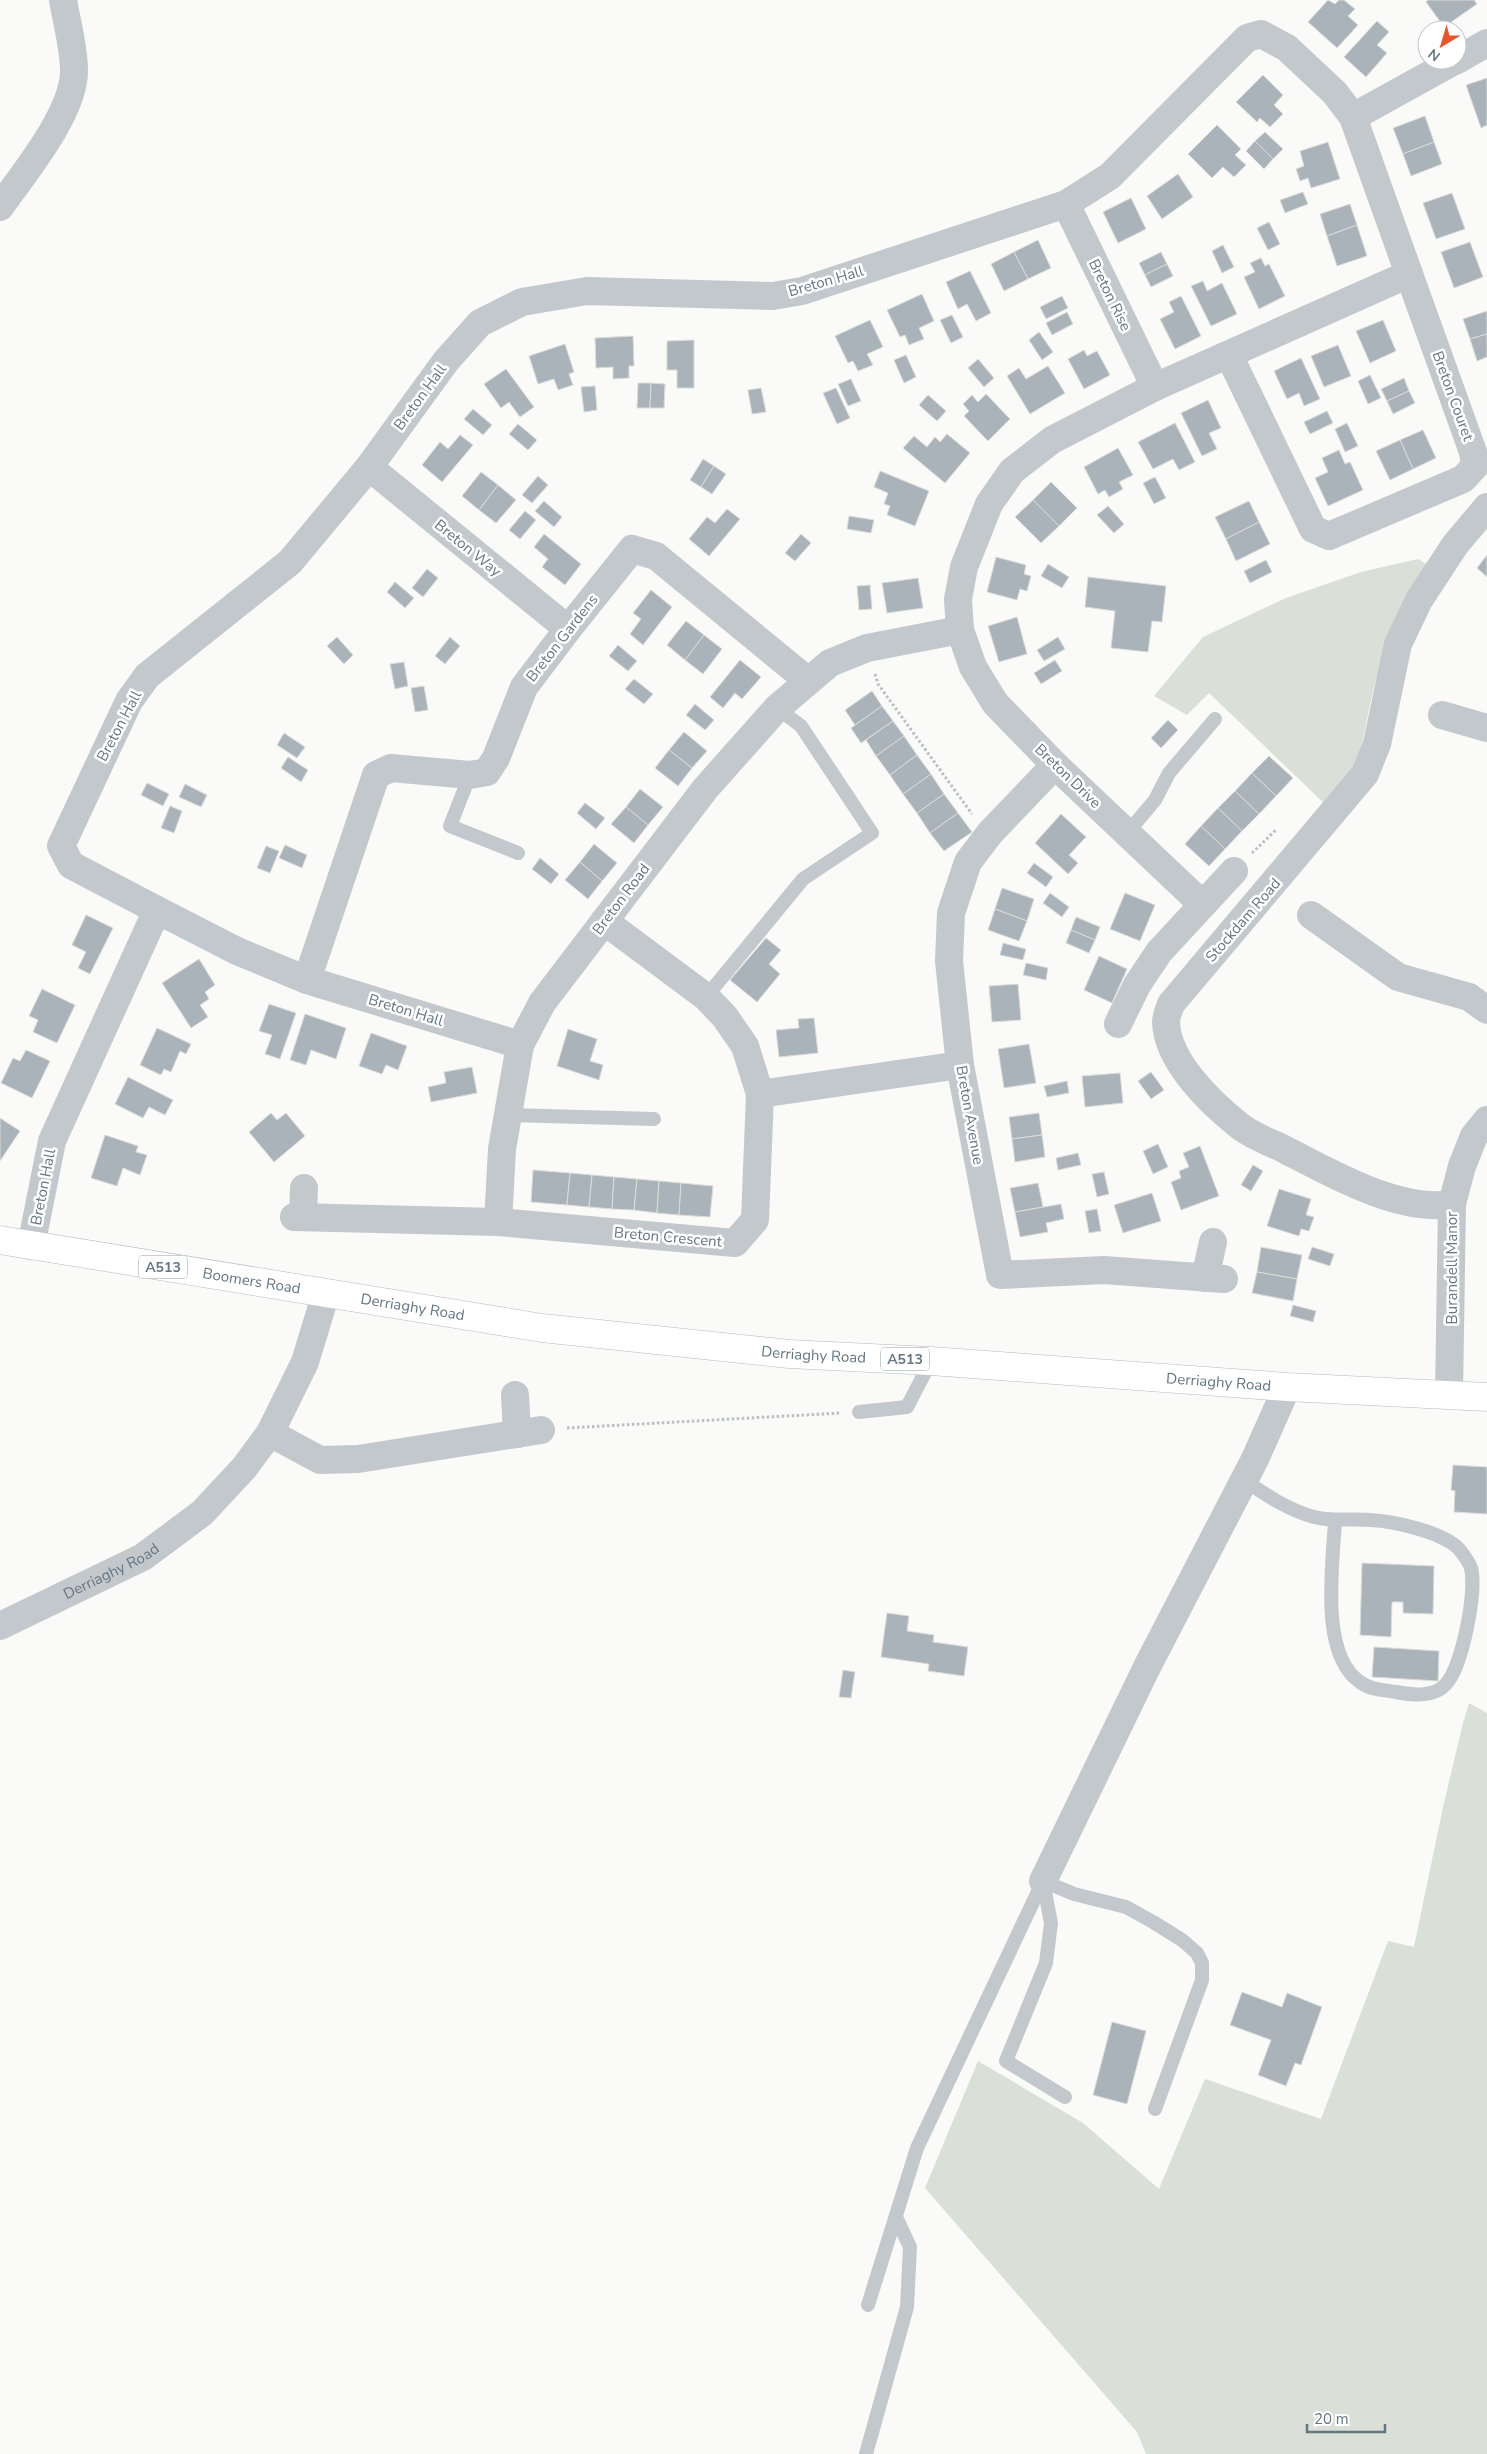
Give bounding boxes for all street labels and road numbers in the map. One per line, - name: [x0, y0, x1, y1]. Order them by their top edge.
- street label: Breton Rise: [1084, 256, 1136, 334]
- street label: Breton Hall: [786, 261, 867, 301]
- street label: Breton Couret: [1428, 348, 1479, 444]
- street label: Breton Hall: [389, 359, 451, 434]
- street label: Breton Way: [430, 515, 506, 581]
- street label: Breton Gardens: [522, 590, 602, 686]
- street label: Breton Hall: [92, 687, 146, 765]
- street label: Breton Drive: [1031, 739, 1105, 813]
- street label: Breton Road: [588, 859, 654, 939]
- street label: Stockdam Road: [1201, 874, 1285, 966]
- street label: Breton Hall: [366, 989, 447, 1031]
- street label: Breton Avenue: [951, 1064, 989, 1166]
- street label: Breton Hall: [26, 1146, 60, 1227]
- street label: Burandell Manor: [1442, 1211, 1462, 1324]
- street label: Breton Crescent: [613, 1222, 724, 1252]
- road number: A513: [139, 1256, 187, 1278]
- street label: Boomers Road: [201, 1263, 302, 1299]
- street label: Derriaghy Road: [359, 1289, 466, 1325]
- street label: Derriaghy Road: [760, 1341, 866, 1368]
- road number: A513: [881, 1348, 929, 1370]
- street label: Derriaghy Road: [1165, 1368, 1272, 1396]
- street label: Derriaghy Road: [60, 1538, 163, 1604]

